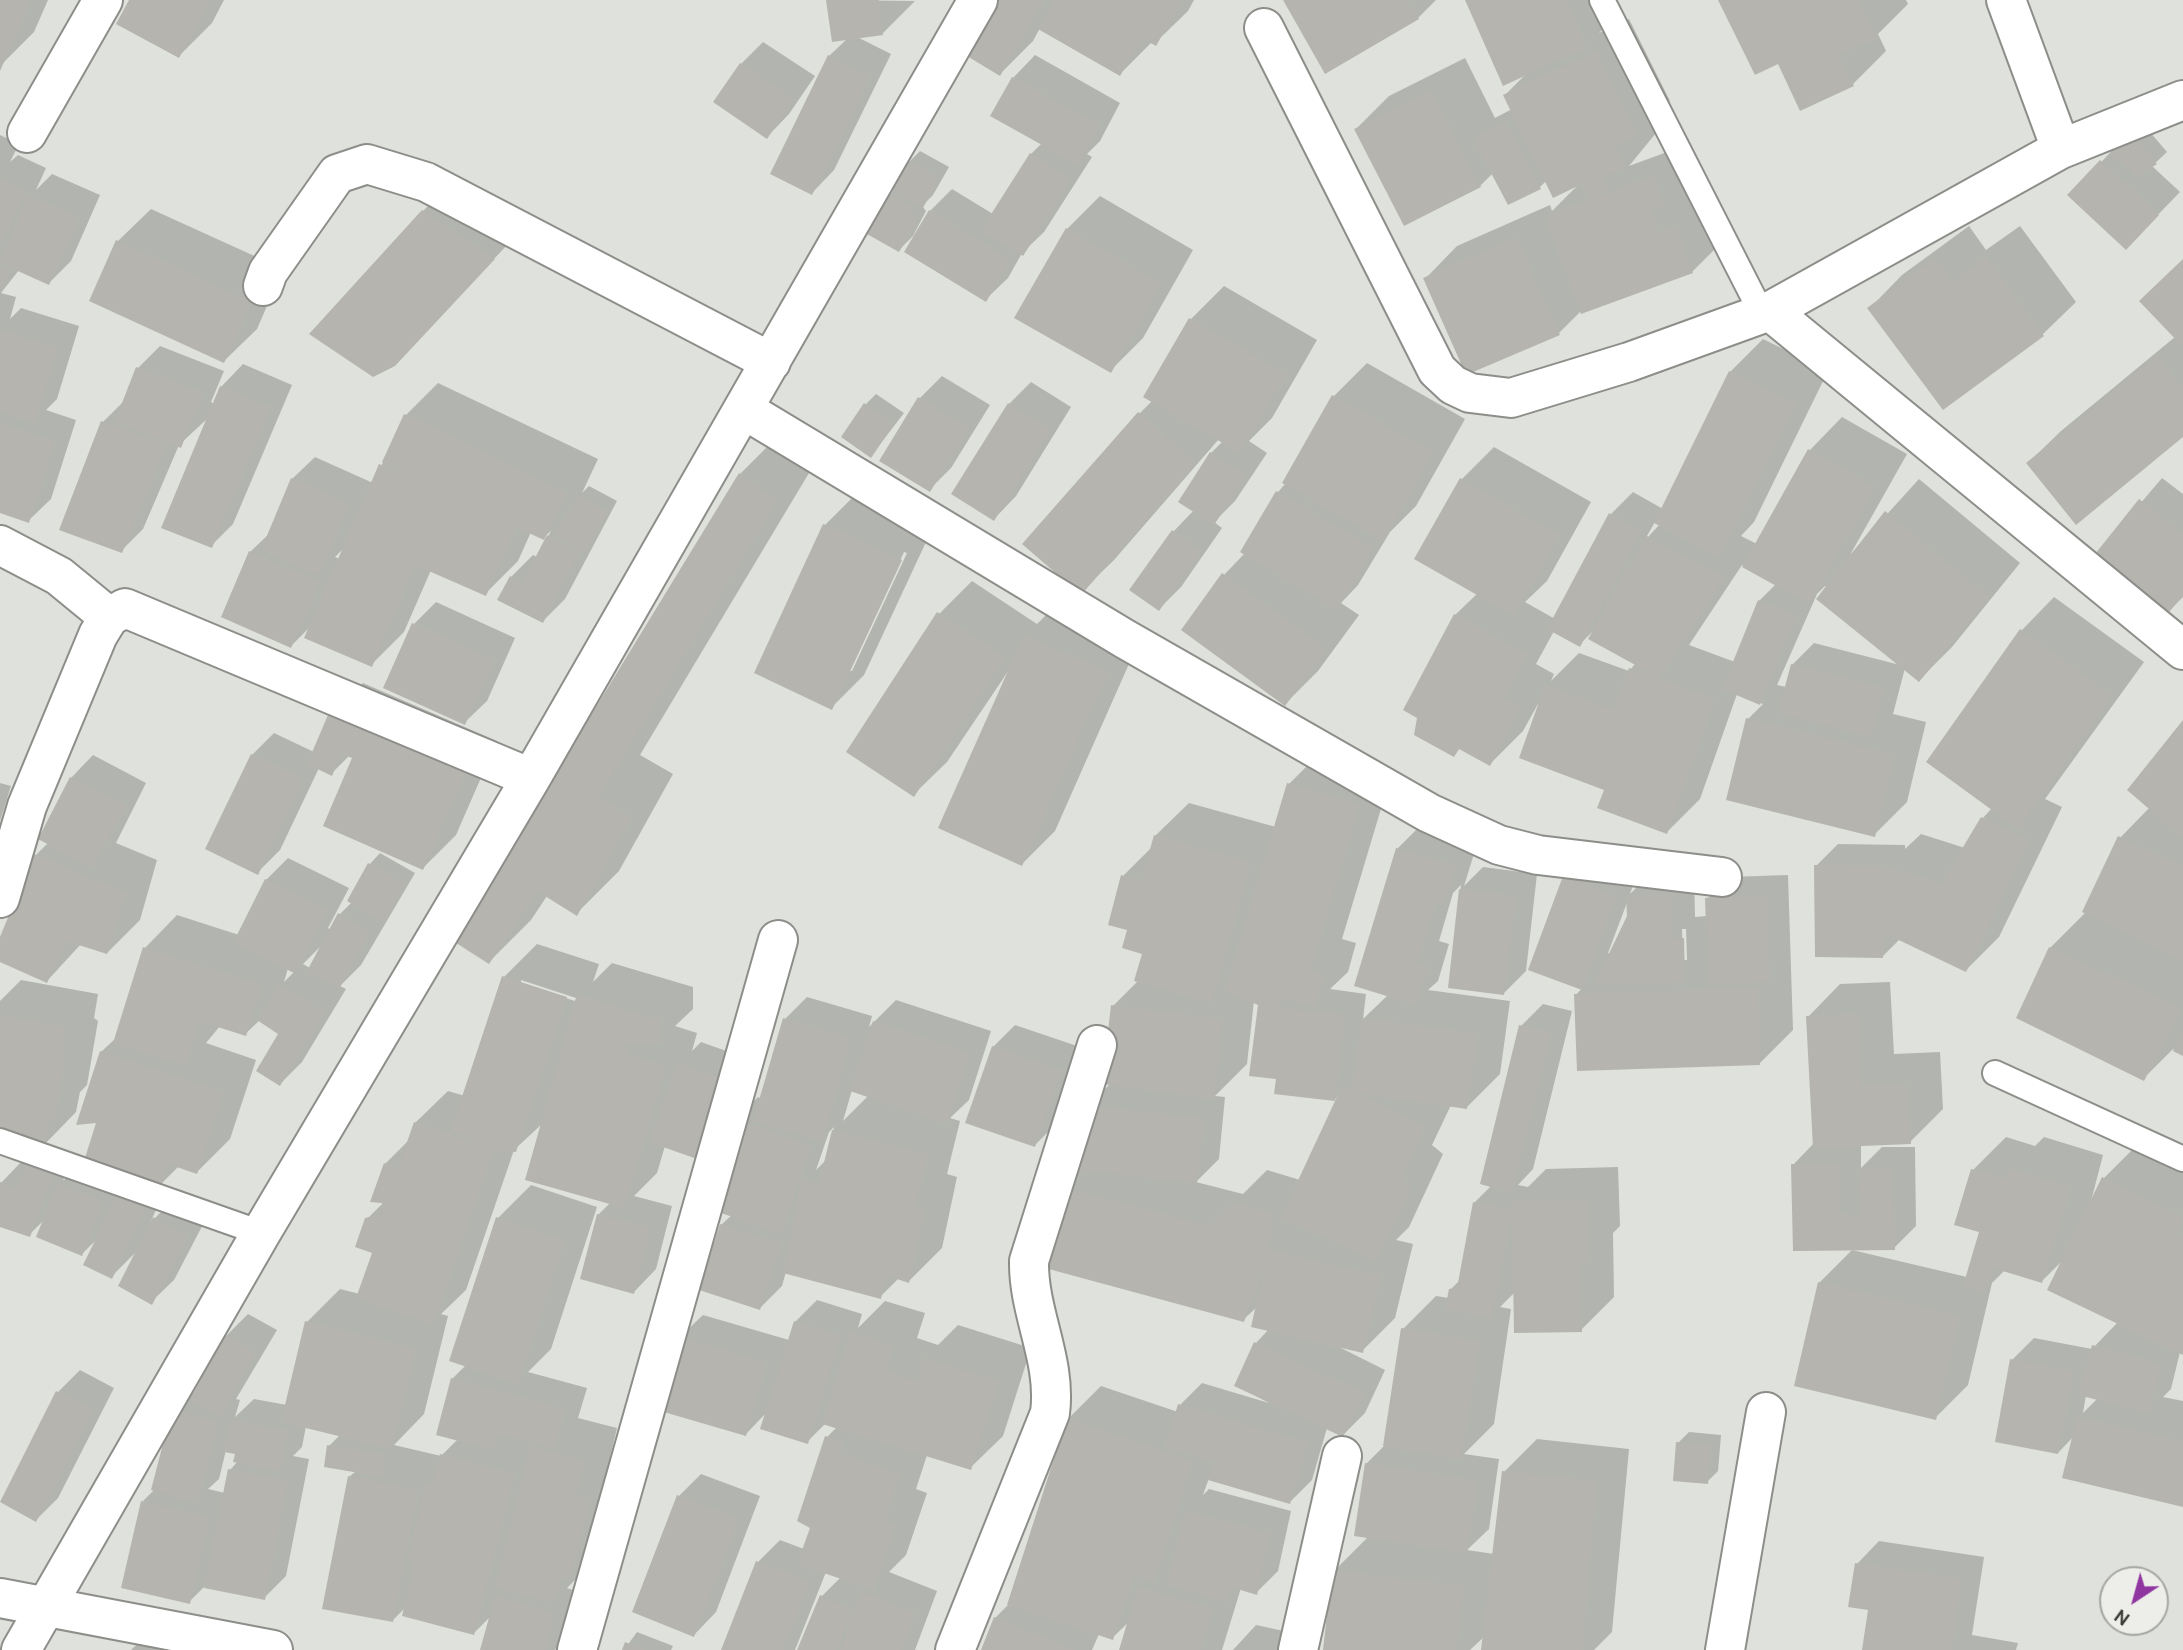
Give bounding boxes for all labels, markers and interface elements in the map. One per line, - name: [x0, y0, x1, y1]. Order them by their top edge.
- north arrow: [2099, 1566, 2169, 1636]
- text: N: [2110, 1603, 2135, 1630]

